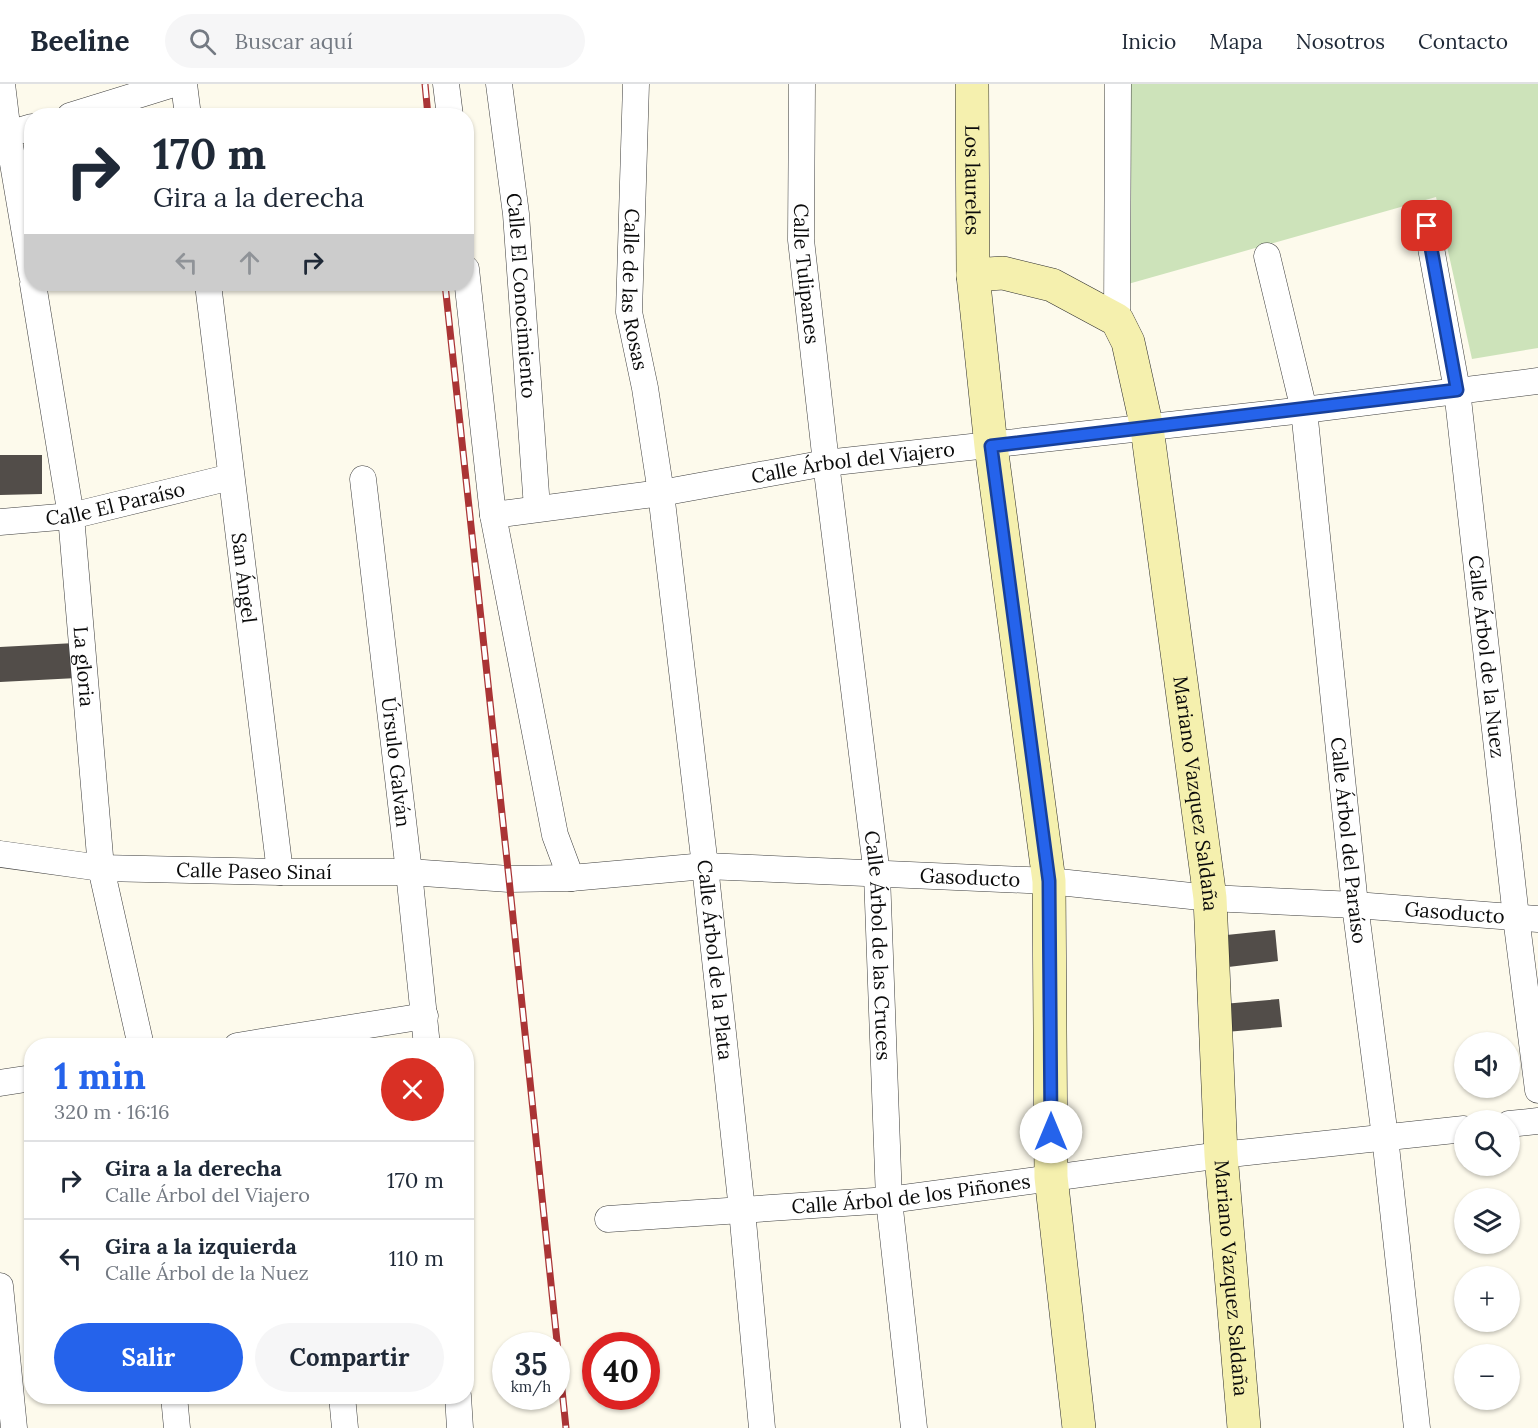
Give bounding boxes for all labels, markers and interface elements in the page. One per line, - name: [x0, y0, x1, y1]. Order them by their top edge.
- search box: [165, 14, 585, 68]
- text: Beeline: [30, 23, 129, 59]
- icon: search: [186, 25, 219, 58]
- text: Buscar aquí: [234, 27, 353, 55]
- text: Inicio: [1121, 28, 1176, 55]
- text: Mapa: [1209, 28, 1263, 55]
- text: Nosotros: [1296, 28, 1385, 55]
- text: Contacto: [1418, 28, 1508, 55]
- street label: Los laureles: [960, 125, 986, 235]
- text: 170 m: [153, 127, 266, 181]
- icon: right: [54, 132, 132, 210]
- text: Gira a la derecha: [153, 180, 364, 214]
- street label: Calle El Conocimiento: [501, 191, 542, 399]
- pin: [1401, 200, 1452, 251]
- street label: Calle Tulipanes: [789, 203, 826, 345]
- street label: Calle de las Rosas: [617, 208, 654, 372]
- icon: arrive: [1410, 209, 1443, 242]
- icon: left: [170, 246, 203, 279]
- icon: ahead: [233, 246, 266, 279]
- icon: right: [296, 246, 329, 279]
- street label: Calle Árbol del Viajero: [749, 436, 956, 488]
- street label: Calle El Paraíso: [45, 476, 187, 530]
- street label: San Ángel: [227, 531, 262, 624]
- street label: Calle Árbol de la Nuez: [1464, 554, 1511, 759]
- street label: La gloria: [68, 625, 100, 708]
- street label: Mariano Vazquez Saldaña: [1168, 674, 1224, 912]
- street label: Úrsulo Galván: [377, 696, 417, 828]
- street label: Calle Árbol del Paraíso: [1326, 736, 1373, 945]
- street label: Calle Árbol de las Cruces: [860, 829, 897, 1061]
- street label: Calle Paseo Sinaí: [176, 857, 332, 884]
- street label: Calle Árbol de la Plata: [692, 858, 739, 1061]
- street label: Gasoducto: [919, 862, 1021, 892]
- street label: Gasoducto: [1404, 896, 1506, 928]
- map controls: [1454, 1032, 1520, 1410]
- button: sound: [1454, 1032, 1520, 1098]
- text: 1 min: [54, 1053, 146, 1099]
- button: close: [381, 1058, 444, 1121]
- text: 320 m · 16:16: [54, 1099, 170, 1124]
- position arrow: [1019, 1100, 1083, 1164]
- button: search: [1454, 1110, 1520, 1176]
- text: Gira a la derecha: [105, 1154, 282, 1182]
- street label: Mariano Vazquez Saldaña: [1209, 1159, 1254, 1397]
- icon: right: [54, 1164, 87, 1197]
- text: 170 m: [387, 1166, 444, 1194]
- street label: Calle Árbol de los Piñones: [791, 1168, 1032, 1219]
- text: Calle Árbol del Viajero: [105, 1182, 310, 1207]
- button: layers: [1454, 1188, 1520, 1254]
- text: Gira a la izquierda: [105, 1232, 297, 1260]
- icon: left: [54, 1242, 87, 1275]
- text: 110 m: [389, 1244, 444, 1272]
- text: Calle Árbol de la Nuez: [105, 1260, 309, 1285]
- button: +: [1454, 1266, 1520, 1332]
- button: Salir: [54, 1323, 243, 1392]
- button: Compartir: [255, 1323, 444, 1392]
- speed limit sign: 40: [582, 1332, 660, 1410]
- button: −: [1454, 1344, 1520, 1410]
- text: 35: [514, 1345, 547, 1383]
- text: km/h: [511, 1377, 551, 1396]

